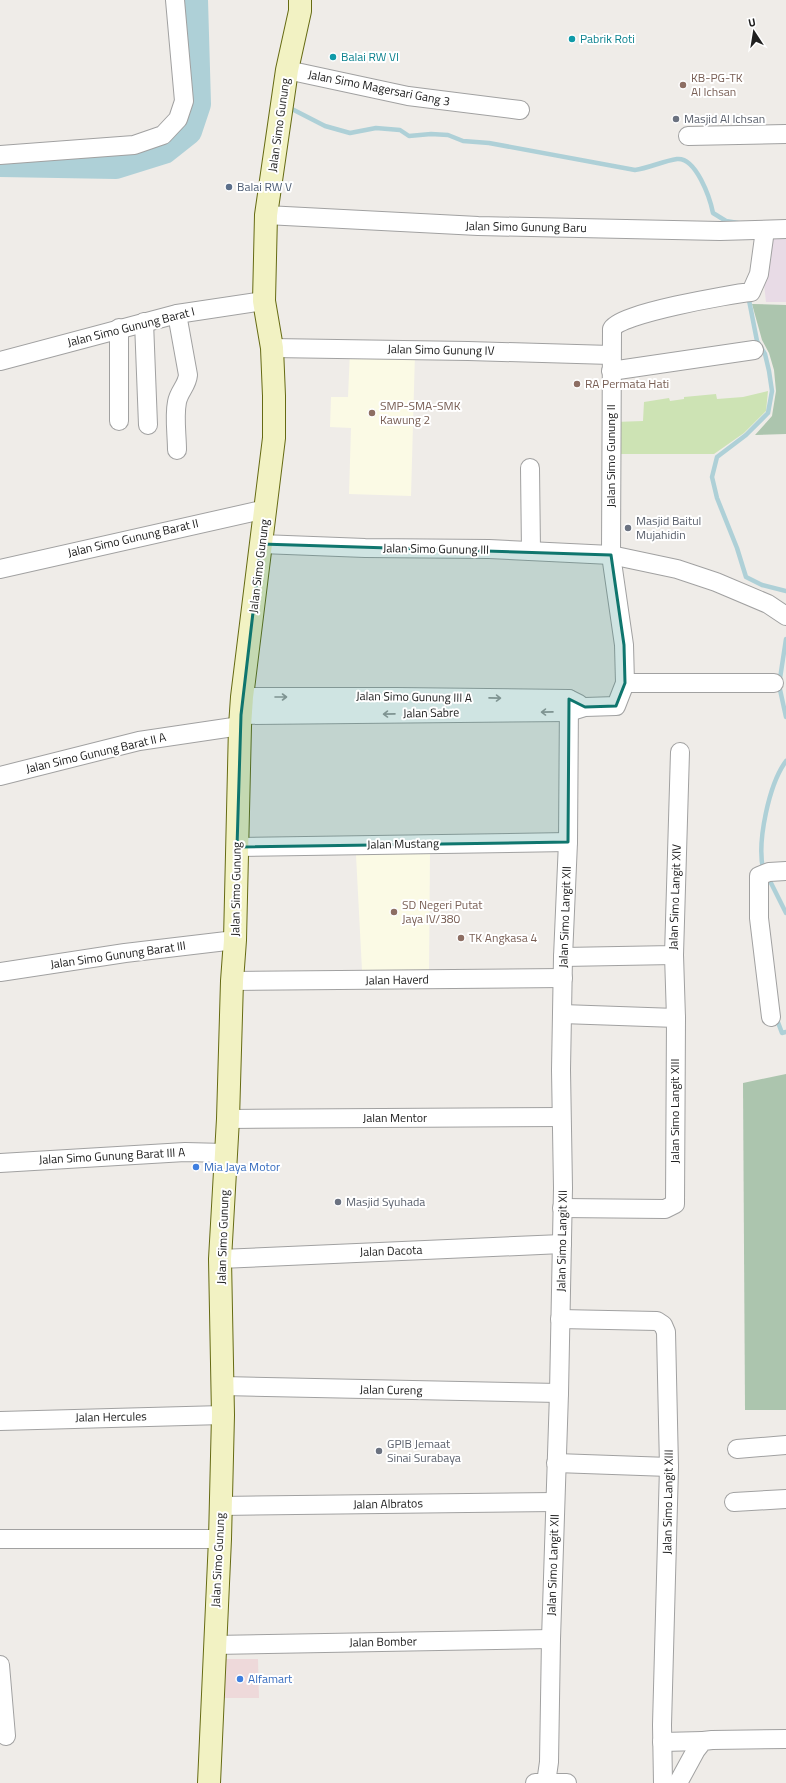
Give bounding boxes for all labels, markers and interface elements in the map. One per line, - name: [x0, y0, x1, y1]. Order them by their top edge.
- north arrow: [734, 12, 774, 52]
- text: U: [747, 14, 757, 31]
- place label: Pabrik Roti: [580, 29, 635, 48]
- marker: Pabrik Roti: [567, 34, 577, 44]
- place label: Balai RW VI: [341, 47, 399, 66]
- marker: Balai RW VI: [328, 52, 338, 62]
- street label: Jalan Simo Magersari Gang 3: [306, 64, 452, 111]
- place label: KB-PG-TK Al Ichsan: [691, 68, 743, 101]
- street label: Jalan Simo Gunung: [263, 77, 295, 173]
- marker: KB-PG-TK Al Ichsan: [678, 80, 688, 90]
- place label: Masjid Al Ichsan: [684, 109, 765, 128]
- marker: Masjid Al Ichsan: [671, 114, 681, 124]
- place label: Balai RW V: [237, 177, 292, 196]
- marker: Balai RW V: [224, 182, 234, 192]
- street label: Jalan Simo Gunung Baru: [465, 216, 587, 237]
- street label: Jalan Simo Gunung Barat I: [65, 301, 197, 352]
- street label: Jalan Simo Gunung IV: [387, 339, 495, 360]
- place label: RA Permata Hati: [585, 374, 669, 393]
- marker: RA Permata Hati: [572, 379, 582, 389]
- place label: SMP-SMA-SMK Kawung 2: [380, 396, 461, 429]
- street label: Jalan Simo Gunung II: [601, 404, 620, 508]
- marker: SMP-SMA-SMK Kawung 2: [367, 408, 377, 418]
- place label: Masjid Baitul Mujahidin: [636, 511, 701, 544]
- street label: Jalan Simo Gunung Barat II: [66, 513, 200, 562]
- street label: Jalan Simo Gunung: [243, 518, 274, 614]
- marker: Masjid Baitul Mujahidin: [623, 523, 633, 533]
- street label: Jalan Simo Gunung III: [383, 538, 489, 559]
- street label: Jalan Simo Gunung III A: [356, 686, 472, 707]
- one-way arrow: [274, 693, 287, 701]
- one-way arrow: [488, 694, 501, 702]
- street label: Jalan Sabre: [403, 703, 459, 722]
- one-way arrow: [541, 708, 554, 716]
- one-way arrow: [383, 710, 396, 718]
- street label: Jalan Simo Gunung Barat II A: [24, 727, 168, 778]
- street label: Jalan Mustang: [367, 833, 439, 854]
- street label: Jalan Simo Gunung: [225, 841, 246, 936]
- street label: Jalan Simo Langit XIV: [663, 844, 686, 950]
- street label: Jalan Simo Langit XII: [553, 866, 576, 968]
- place label: SD Negeri Putat Jaya IV/380: [402, 895, 483, 928]
- marker: SD Negeri Putat Jaya IV/380: [389, 907, 399, 917]
- place label: TK Angkasa 4: [469, 928, 538, 947]
- marker: TK Angkasa 4: [456, 933, 466, 943]
- street label: Jalan Simo Gunung Barat III: [49, 936, 187, 973]
- street label: Jalan Haverd: [365, 969, 429, 990]
- street label: Jalan Simo Langit XIII: [665, 1059, 684, 1163]
- street label: Jalan Mentor: [363, 1108, 427, 1127]
- street label: Jalan Simo Gunung Barat III A: [38, 1142, 186, 1169]
- place label: Mia Jaya Motor: [204, 1157, 280, 1176]
- marker: Mia Jaya Motor: [191, 1162, 201, 1172]
- street label: Jalan Simo Gunung: [211, 1189, 234, 1285]
- street label: Jalan Simo Langit XII: [551, 1190, 572, 1292]
- place label: Masjid Syuhada: [346, 1192, 425, 1211]
- marker: Masjid Syuhada: [333, 1197, 343, 1207]
- street label: Jalan Dacota: [359, 1240, 423, 1261]
- street label: Jalan Cureng: [359, 1379, 423, 1400]
- street label: Jalan Hercules: [75, 1406, 147, 1427]
- place label: GPIB Jemaat Sinai Surabaya: [387, 1434, 461, 1467]
- marker: GPIB Jemaat Sinai Surabaya: [374, 1446, 384, 1456]
- street label: Jalan Simo Langit XIII: [657, 1449, 678, 1555]
- street label: Jalan Albratos: [353, 1493, 424, 1514]
- street label: Jalan Simo Gunung: [206, 1512, 229, 1608]
- street label: Jalan Simo Langit XII: [541, 1514, 564, 1616]
- street label: Jalan Bomber: [349, 1631, 417, 1652]
- place label: Alfamart: [248, 1669, 293, 1688]
- marker: Alfamart: [235, 1674, 245, 1684]

